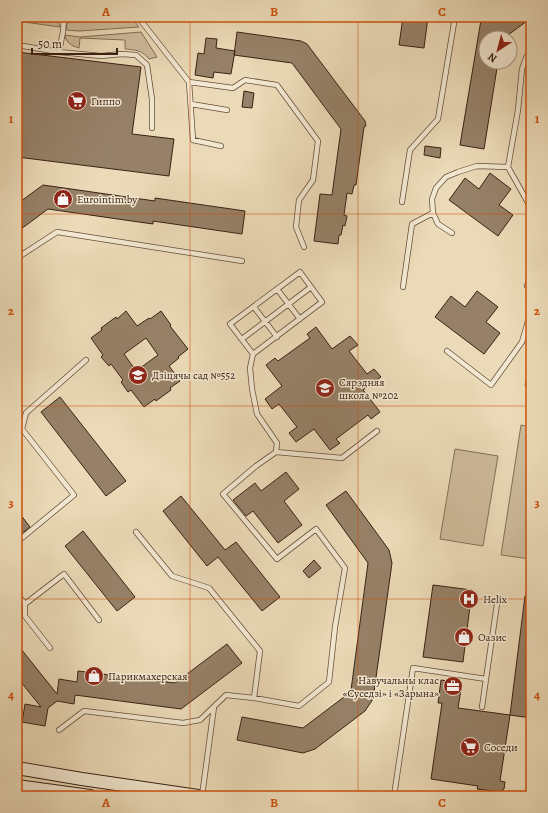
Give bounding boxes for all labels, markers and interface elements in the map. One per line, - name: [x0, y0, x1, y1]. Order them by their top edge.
- text: A: [101, 3, 111, 20]
- text: B: [270, 3, 278, 20]
- text: C: [438, 3, 446, 20]
- scale bar: [32, 30, 117, 56]
- north arrow: [478, 30, 518, 70]
- text: 50 m: [38, 36, 62, 52]
- text: N: [485, 49, 500, 66]
- supermarket icon: Гиппо: [66, 90, 88, 112]
- place label: Гиппо: [91, 94, 121, 109]
- text: 1: [9, 110, 14, 127]
- text: 1: [535, 110, 540, 127]
- shop icon: Eurointim.by: [52, 188, 74, 210]
- place label: Eurointim.by: [77, 192, 137, 207]
- text: 2: [8, 302, 15, 319]
- text: 2: [534, 302, 541, 319]
- school or university icon: Дзіцячы сад №552: [127, 364, 149, 386]
- place label: Дзіцячы сад №552: [152, 368, 236, 383]
- place label: Сярэдняя школа №202: [339, 375, 399, 403]
- school or university icon: Сярэдняя школа №202: [314, 377, 336, 399]
- text: 3: [8, 494, 14, 511]
- text: 3: [534, 494, 540, 511]
- hospital icon: Helix: [458, 588, 480, 610]
- place label: Helix: [483, 592, 508, 607]
- shop icon: Оазис: [453, 626, 475, 648]
- place label: Оазис: [478, 630, 507, 645]
- shop icon: Парикмахерская: [83, 665, 105, 687]
- place label: Парикмахерская: [108, 669, 188, 684]
- place label: Навучальны клас «Суседзі» і «Зарына»: [343, 673, 439, 701]
- office icon: Навучальны клас «Суседзі» і «Зарына»: [442, 675, 464, 697]
- text: 4: [8, 686, 14, 703]
- text: 4: [534, 686, 540, 703]
- supermarket icon: Соседи: [459, 736, 481, 758]
- place label: Соседи: [484, 740, 518, 755]
- text: A: [101, 794, 111, 811]
- text: B: [270, 794, 278, 811]
- text: C: [438, 794, 446, 811]

